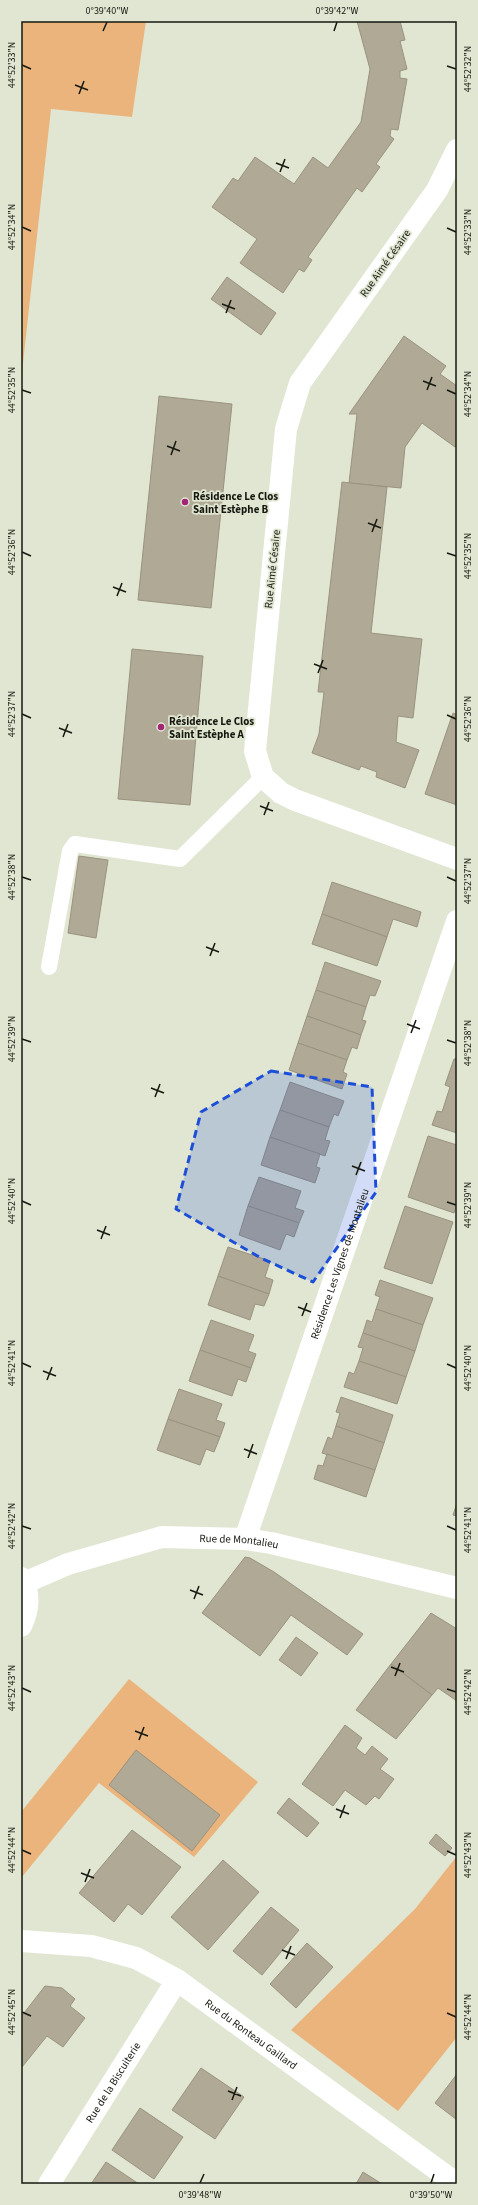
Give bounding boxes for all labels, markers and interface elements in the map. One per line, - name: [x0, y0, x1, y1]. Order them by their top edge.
- text: 0°39'40"W: [86, 4, 129, 18]
- text: 0°39'42"W: [316, 4, 359, 18]
- text: 44°52'33"N: [5, 42, 19, 88]
- text: 44°52'32"N: [461, 46, 475, 92]
- text: 44°52'34"N: [5, 204, 19, 250]
- text: 44°52'33"N: [461, 209, 475, 255]
- street label: Rue Aimé Césaire: [357, 226, 415, 300]
- text: 44°52'35"N: [5, 367, 19, 413]
- text: 44°52'34"N: [461, 371, 475, 417]
- place label: Résidence Le Clos Saint Estèphe B: [193, 489, 278, 517]
- marker: Résidence Le Clos Saint Estèphe B: [180, 497, 190, 507]
- street label: Rue Aimé Césaire: [261, 528, 284, 609]
- text: 44°52'36"N: [5, 529, 19, 575]
- text: 44°52'35"N: [461, 533, 475, 579]
- text: 44°52'37"N: [5, 691, 19, 737]
- text: 44°52'36"N: [461, 696, 475, 742]
- place label: Résidence Le Clos Saint Estèphe A: [169, 714, 254, 742]
- marker: Résidence Le Clos Saint Estèphe A: [156, 722, 166, 732]
- text: 44°52'38"N: [5, 854, 19, 900]
- text: 44°52'37"N: [461, 858, 475, 904]
- text: 44°52'39"N: [5, 1016, 19, 1062]
- text: 44°52'38"N: [461, 1020, 475, 1066]
- text: 44°52'40"N: [5, 1178, 19, 1224]
- text: 44°52'39"N: [461, 1182, 475, 1228]
- street label: Résidence Les Vignes de Montalieu: [307, 1186, 373, 1341]
- text: 44°52'41"N: [5, 1340, 19, 1386]
- text: 44°52'40"N: [461, 1345, 475, 1391]
- text: 44°52'42"N: [5, 1503, 19, 1549]
- text: 44°52'41"N: [461, 1507, 475, 1553]
- street label: Rue de Montalieu: [199, 1531, 280, 1553]
- text: 44°52'43"N: [5, 1665, 19, 1711]
- text: 44°52'42"N: [461, 1669, 475, 1715]
- text: 44°52'44"N: [5, 1827, 19, 1873]
- text: 44°52'43"N: [461, 1832, 475, 1878]
- text: 44°52'45"N: [5, 1989, 19, 2035]
- text: 44°52'44"N: [461, 1994, 475, 2040]
- street label: Rue du Ronteau Gaillard: [202, 1996, 300, 2073]
- street label: Rue de la Biscuiterie: [82, 2039, 145, 2126]
- text: 0°39'48"W: [179, 2188, 222, 2202]
- text: 0°39'50"W: [410, 2188, 453, 2202]

